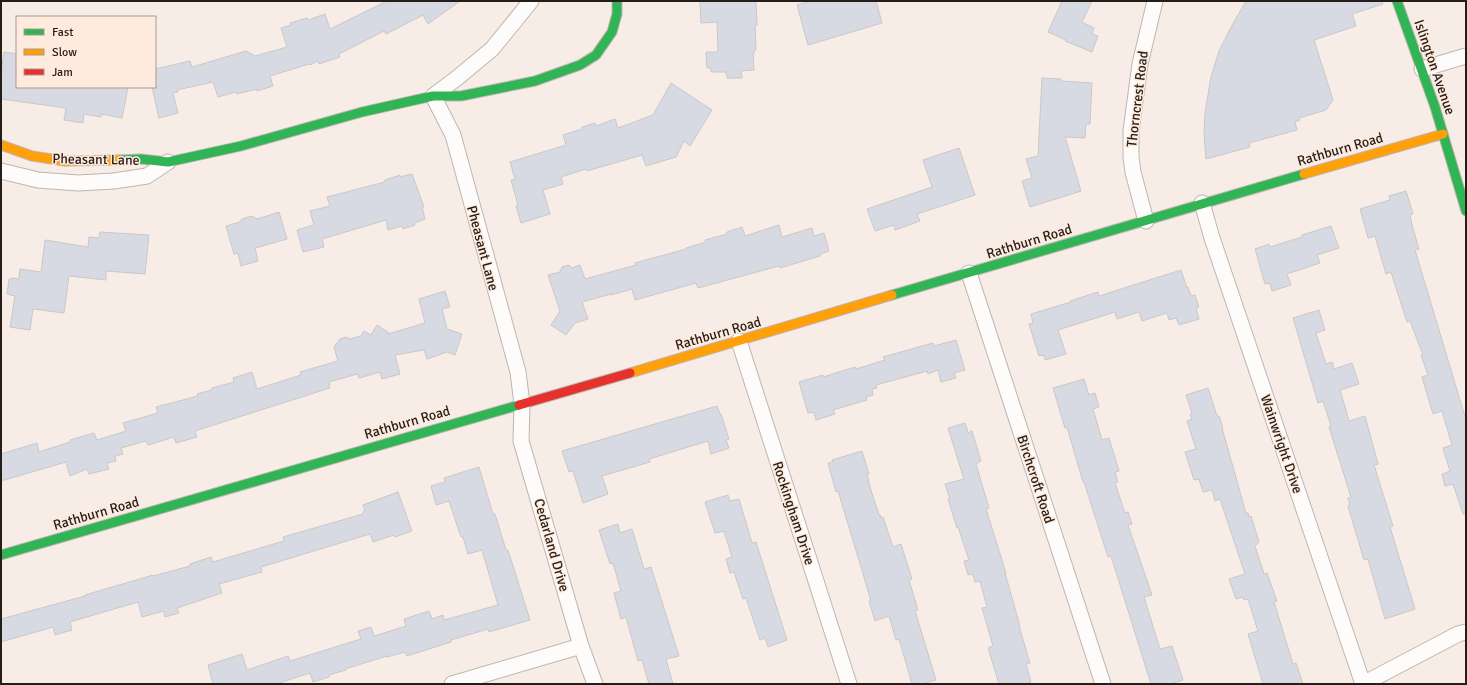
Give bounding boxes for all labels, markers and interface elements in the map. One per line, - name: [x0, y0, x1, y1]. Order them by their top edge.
- legend: [16, 16, 156, 88]
- street label: Islington Avenue: [1410, 17, 1459, 117]
- text: Fast: [52, 25, 73, 40]
- text: Slow: [52, 45, 77, 60]
- street label: Thorncrest Road: [1123, 50, 1152, 148]
- text: Jam: [52, 65, 73, 80]
- street label: Rathburn Road: [1295, 129, 1385, 170]
- street label: Pheasant Lane: [52, 150, 140, 169]
- street label: Pheasant Lane: [463, 204, 502, 293]
- street label: Rathburn Road: [984, 220, 1074, 263]
- street label: Rathburn Road: [673, 313, 763, 354]
- street label: Wainwright Drive: [1257, 393, 1306, 496]
- street label: Rathburn Road: [362, 402, 452, 443]
- street label: Birchcroft Road: [1013, 433, 1058, 526]
- street label: Rockingham Drive: [769, 459, 818, 567]
- street label: Rathburn Road: [51, 493, 141, 534]
- street label: Cedarland Drive: [530, 497, 573, 593]

